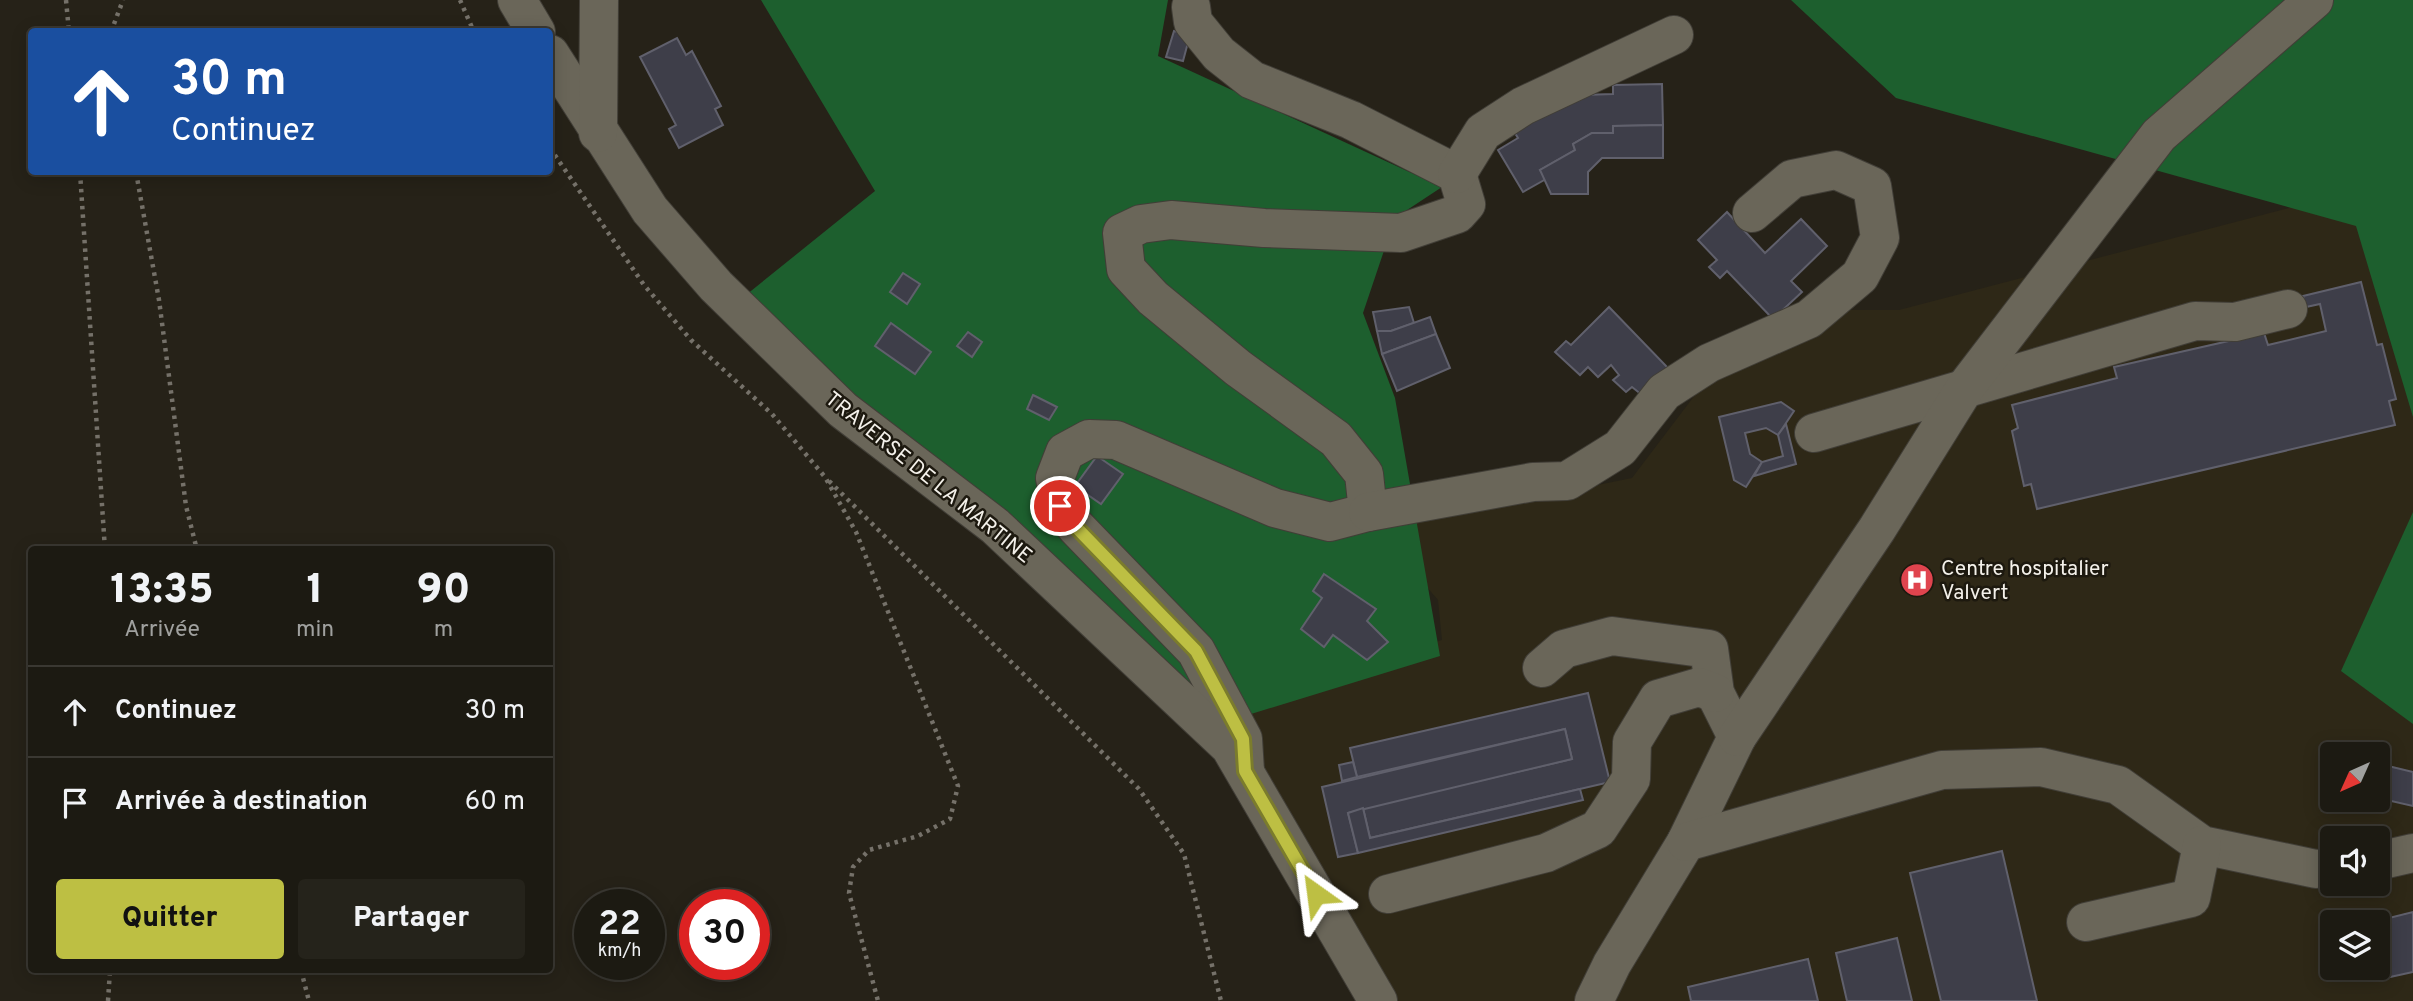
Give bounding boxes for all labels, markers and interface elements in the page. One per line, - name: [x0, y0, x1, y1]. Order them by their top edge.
- text: 30 m: [171, 51, 287, 113]
- icon: ahead: [56, 56, 147, 147]
- text: Continuez: [171, 112, 316, 152]
- street label: TRAVERSE DE LA MARTINE: [819, 386, 1037, 570]
- pin: [1030, 476, 1090, 536]
- icon: arrive: [1041, 487, 1079, 525]
- place label: Centre hospitalier Valvert: [1941, 556, 2109, 607]
- hospital icon: Centre hospitalier Valvert: [1898, 561, 1936, 599]
- text: 13:35: [110, 565, 214, 618]
- text: 1: [307, 565, 324, 618]
- text: 90: [417, 565, 471, 618]
- text: Arrivée: [124, 616, 200, 645]
- text: min: [296, 616, 334, 645]
- text: m: [434, 616, 453, 645]
- icon: ahead: [56, 693, 94, 731]
- text: Continuez: [115, 695, 237, 728]
- text: 30 m: [465, 695, 525, 728]
- north arrow: [2320, 742, 2390, 812]
- map controls: [2320, 742, 2390, 980]
- icon: arrive: [56, 784, 94, 822]
- text: Arrivée à destination: [115, 786, 368, 819]
- text: 60 m: [465, 786, 525, 819]
- button: sound: [2320, 826, 2390, 896]
- position arrow: [1279, 857, 1353, 931]
- button: Quitter: [56, 879, 284, 959]
- button: Partager: [298, 879, 525, 959]
- speed limit sign: 30: [679, 889, 770, 980]
- text: 22: [598, 903, 641, 947]
- button: layers: [2320, 910, 2390, 980]
- text: km/h: [598, 940, 641, 963]

